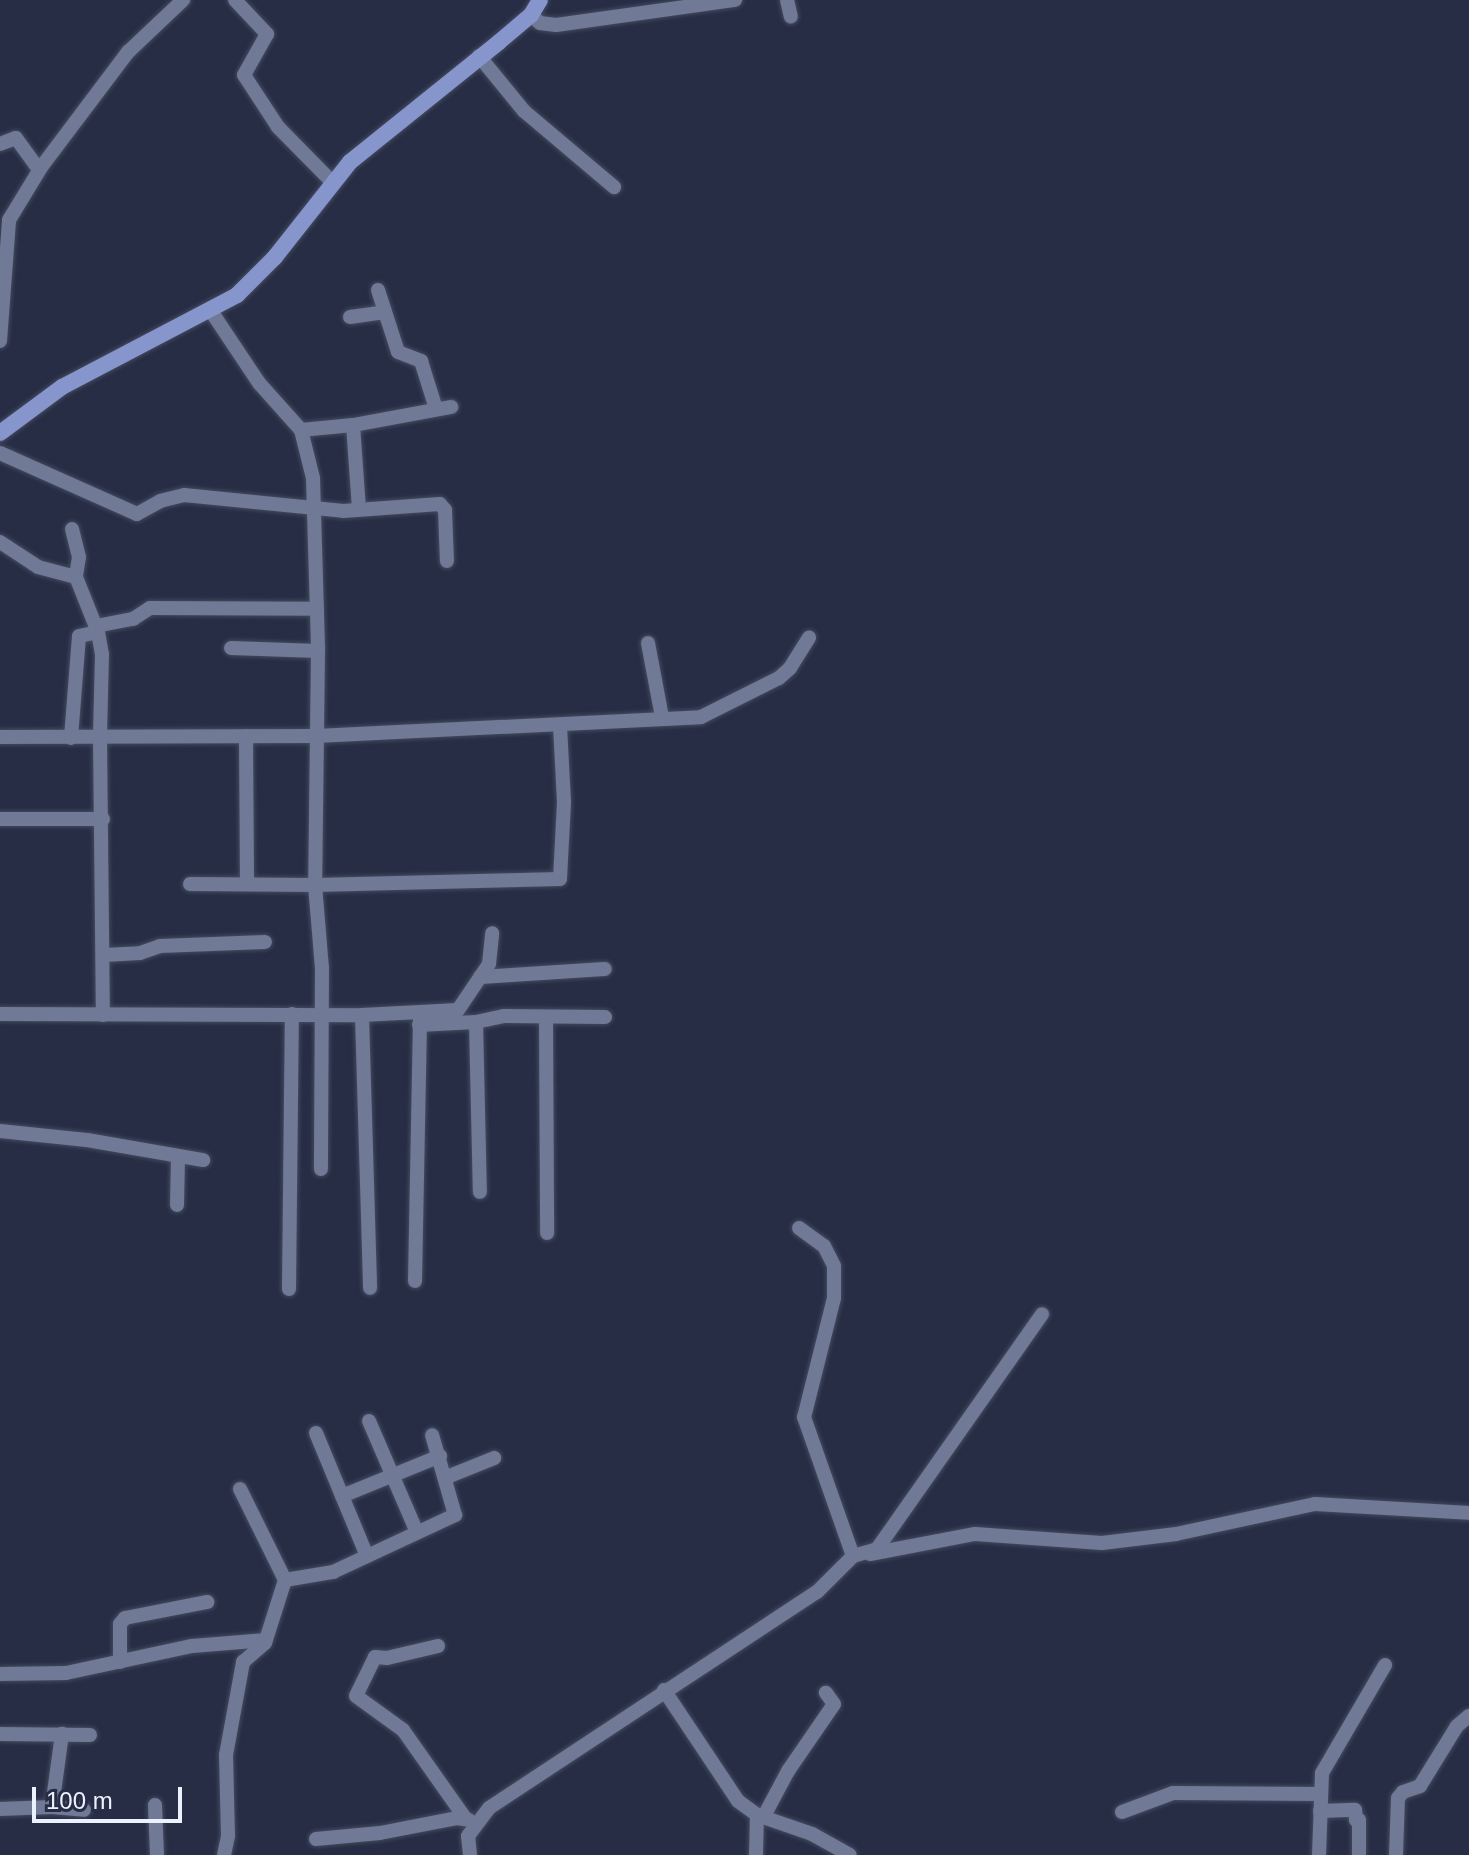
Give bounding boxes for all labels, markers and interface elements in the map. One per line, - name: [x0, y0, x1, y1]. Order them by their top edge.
- scale bar: [36, 1771, 186, 1821]
- text: 100 m: [46, 1787, 113, 1814]

